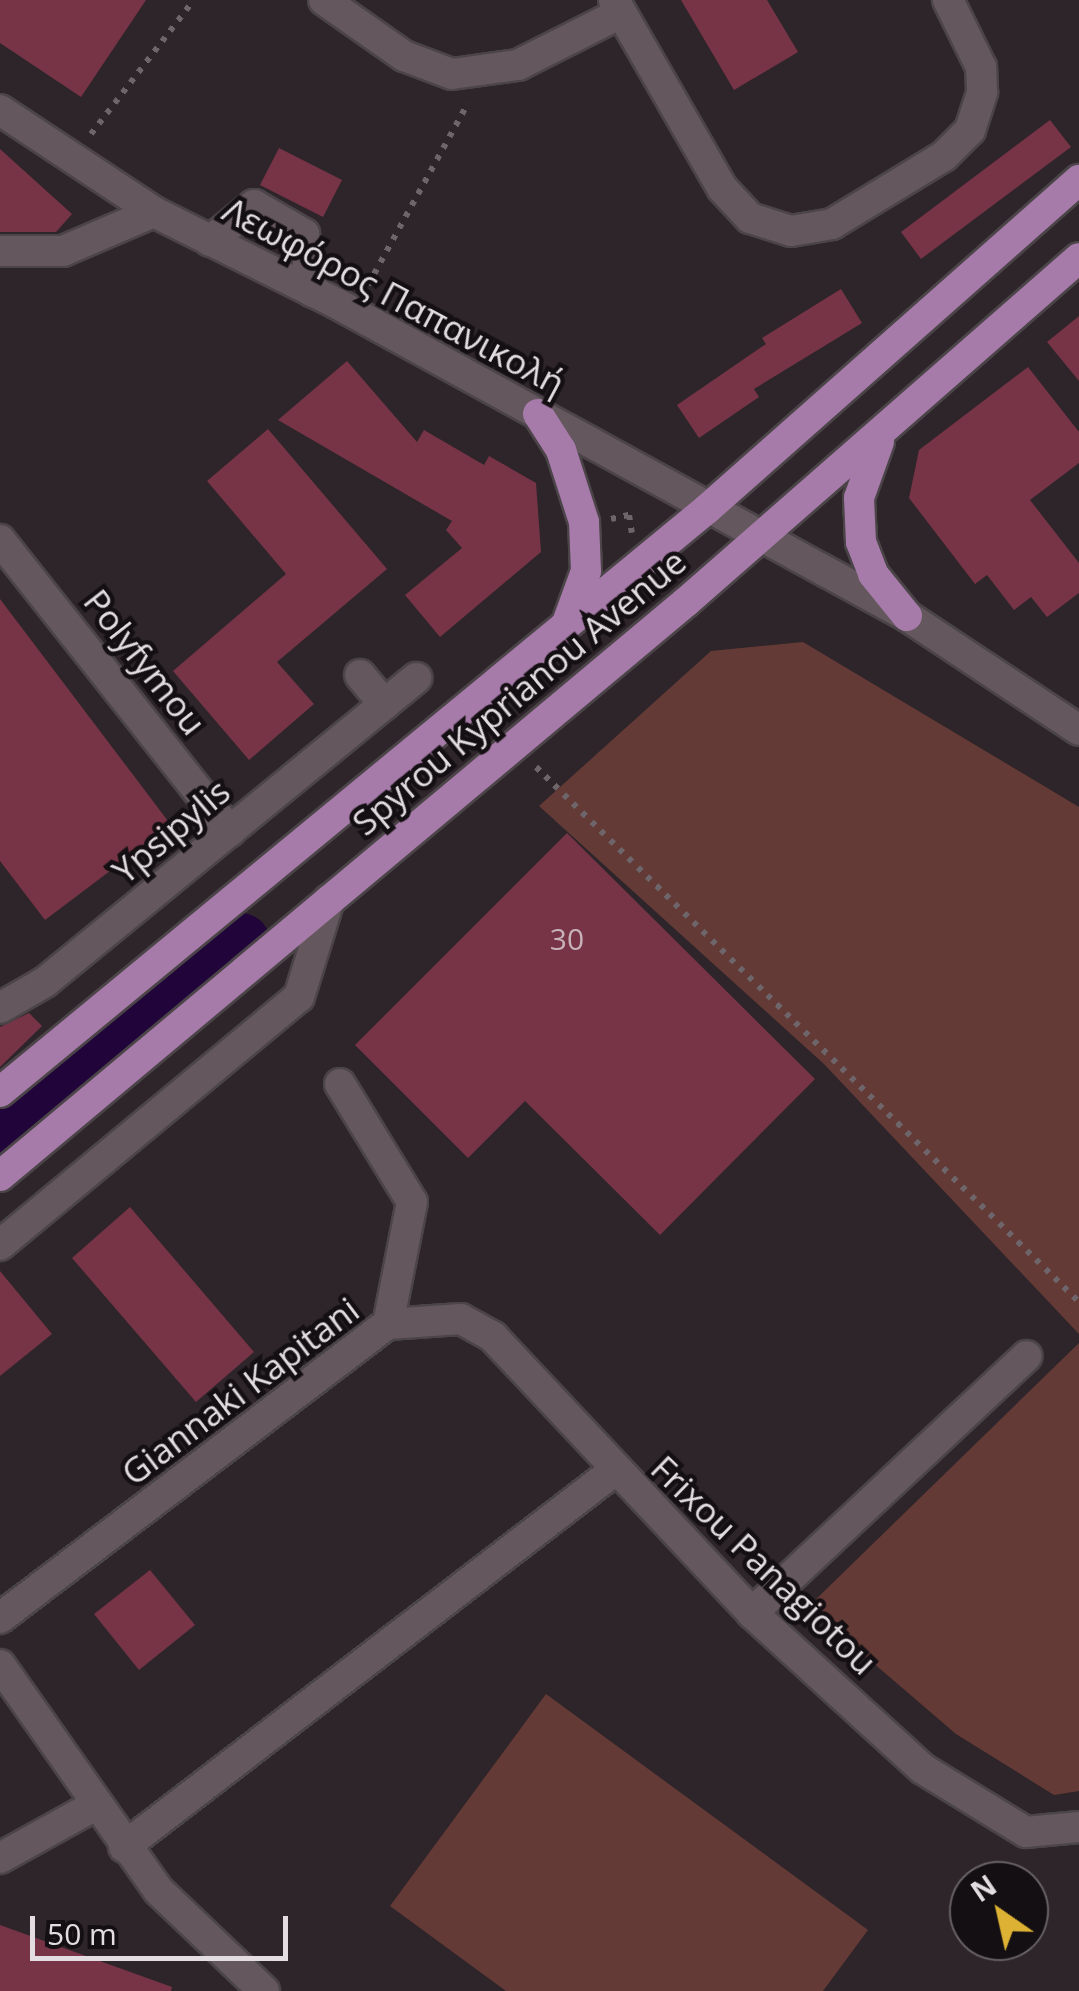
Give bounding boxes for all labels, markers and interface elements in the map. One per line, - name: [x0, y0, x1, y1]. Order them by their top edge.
- street label: Λεωφόρος Παπανικολή: [216, 188, 572, 404]
- street label: Spyrou Kyprianou Avenue: [344, 540, 694, 844]
- street label: Polyfymou: [75, 581, 215, 743]
- street label: Ypsipylis: [104, 770, 238, 892]
- house number: 30: [550, 921, 584, 957]
- street label: Giannaki Kapitani: [113, 1288, 367, 1494]
- street label: Frixou Panagiotou: [643, 1447, 885, 1683]
- north arrow: [949, 1861, 1049, 1961]
- text: N: [963, 1866, 1003, 1910]
- scale bar: [35, 1896, 292, 1958]
- text: 50 m: [47, 1913, 117, 1954]

